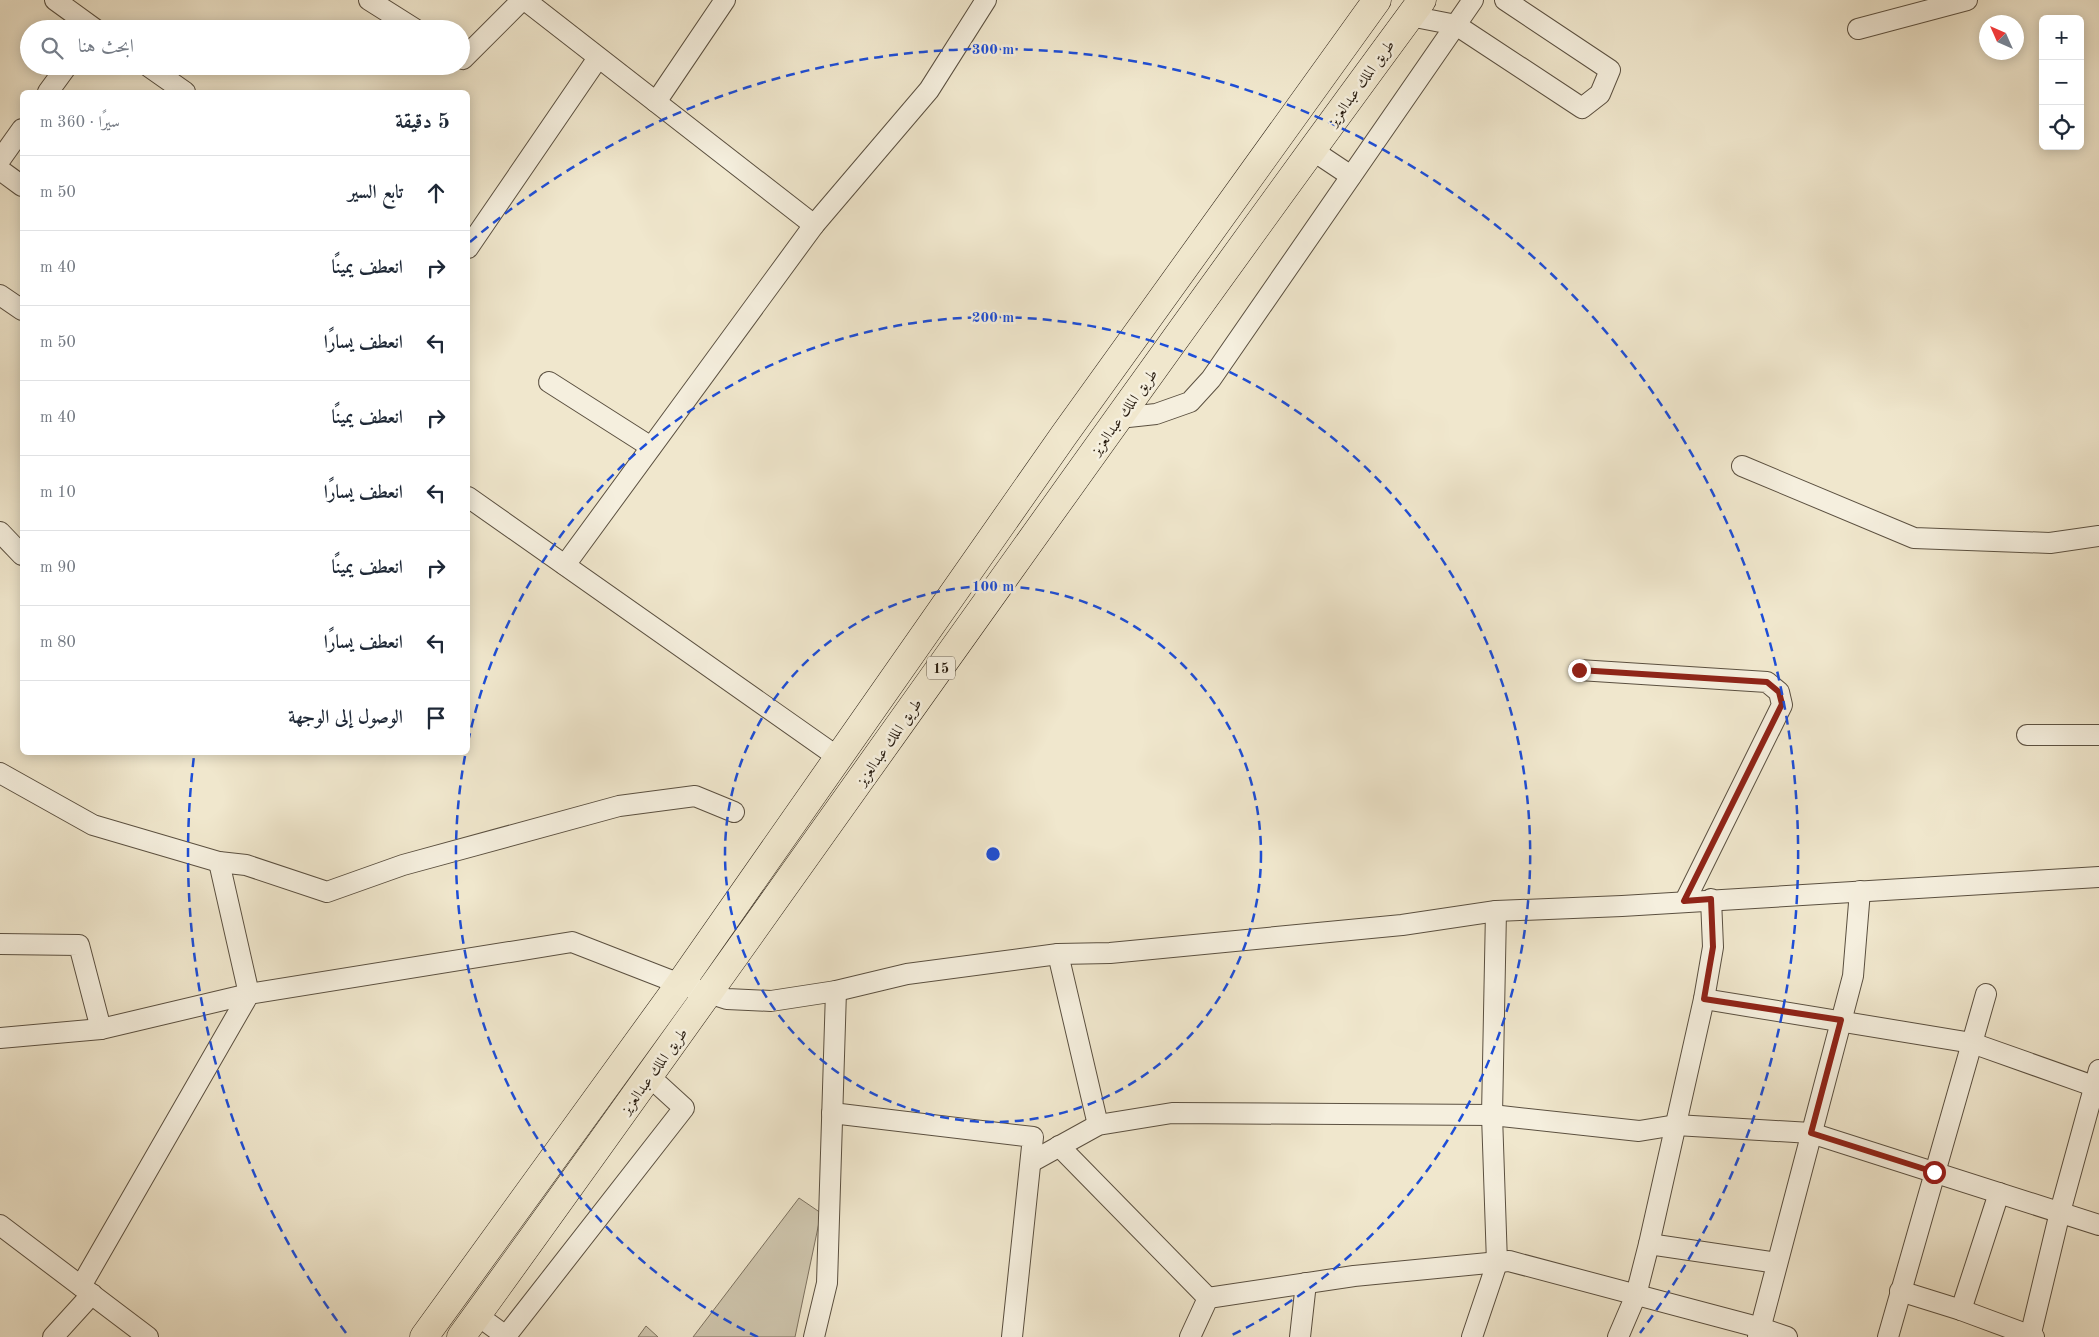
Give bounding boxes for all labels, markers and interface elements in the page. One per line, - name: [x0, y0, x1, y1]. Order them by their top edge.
- north arrow: [1979, 15, 2024, 60]
- map controls: [2039, 15, 2084, 150]
- button: +: [2039, 15, 2084, 60]
- search box: [20, 20, 470, 75]
- icon: search: [38, 34, 66, 62]
- text: ابحث هنا: [78, 38, 134, 57]
- street label: طريق الملك عبدالعزيز: [1325, 38, 1399, 132]
- text: 300 m: [972, 43, 1014, 58]
- button: −: [2039, 60, 2084, 105]
- button: locate: [2039, 105, 2084, 150]
- text: 5 دقيقة: [395, 112, 450, 133]
- text: سيرًا · 360 m: [40, 115, 120, 131]
- icon: ahead: [422, 179, 450, 207]
- text: تابع السير: [348, 184, 403, 203]
- text: 50 m: [40, 185, 76, 201]
- icon: right: [422, 254, 450, 282]
- text: انعطف يمينًا: [331, 259, 403, 278]
- text: 40 m: [40, 260, 76, 276]
- text: 200 m: [972, 311, 1014, 326]
- icon: left: [422, 329, 450, 357]
- text: انعطف يسارًا: [324, 334, 403, 353]
- text: 50 m: [40, 335, 76, 351]
- street label: طريق الملك عبدالعزيز: [1088, 367, 1162, 461]
- icon: right: [422, 404, 450, 432]
- text: انعطف يمينًا: [331, 409, 403, 428]
- text: 40 m: [40, 410, 76, 426]
- icon: left: [422, 479, 450, 507]
- text: انعطف يسارًا: [324, 484, 403, 503]
- text: 10 m: [40, 485, 76, 501]
- icon: right: [422, 554, 450, 582]
- text: انعطف يمينًا: [331, 559, 403, 578]
- text: 90 m: [40, 560, 76, 576]
- text: 100 m: [972, 580, 1014, 595]
- icon: left: [422, 629, 450, 657]
- text: انعطف يسارًا: [324, 634, 403, 653]
- text: 80 m: [40, 635, 76, 651]
- road number: 15: [927, 656, 955, 680]
- route end: [1568, 659, 1591, 682]
- street label: طريق الملك عبدالعزيز: [854, 697, 927, 791]
- icon: arrive: [422, 704, 450, 732]
- text: الوصول إلى الوجهة: [288, 709, 403, 728]
- centre of rings: [984, 845, 1002, 863]
- street label: طريق الملك عبدالعزيز: [618, 1026, 692, 1120]
- route start: [1923, 1161, 1946, 1184]

